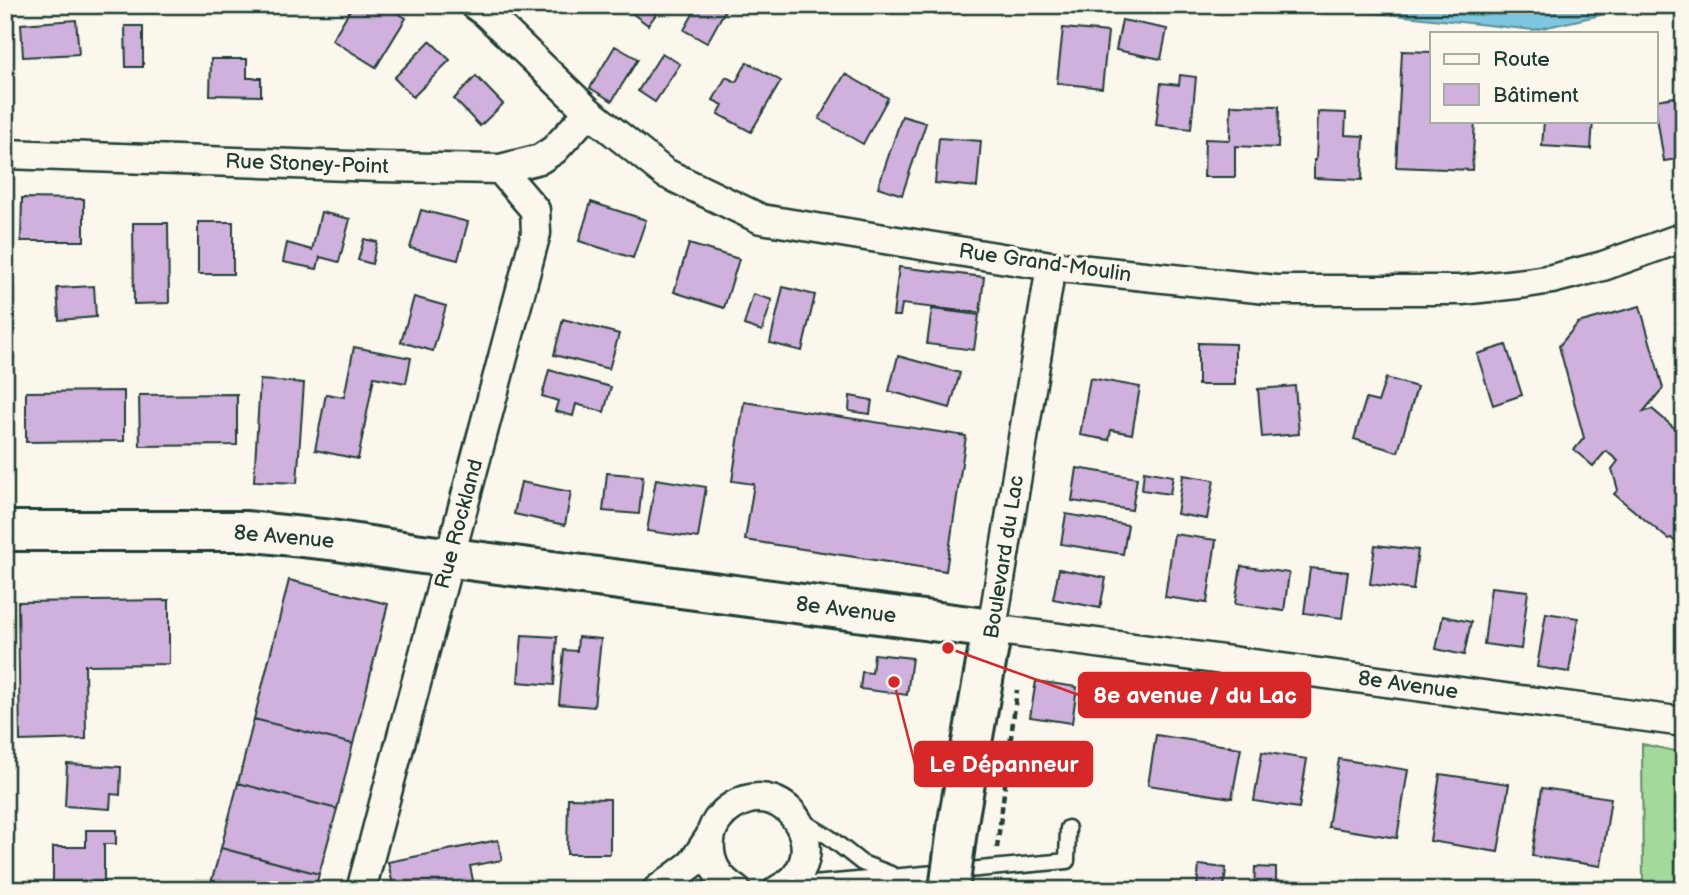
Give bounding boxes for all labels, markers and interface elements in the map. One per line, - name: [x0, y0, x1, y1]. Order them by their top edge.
- legend: [1430, 32, 1658, 122]
- text: Route: [1493, 47, 1550, 72]
- text: Bâtiment: [1493, 83, 1579, 108]
- street label: Rue Stoney-Point: [225, 149, 390, 179]
- street label: Rue Grand-Moulin: [957, 239, 1133, 287]
- street label: Rue Rockland: [430, 456, 488, 592]
- street label: Boulevard du Lac: [979, 473, 1029, 641]
- street label: 8e Avenue: [233, 520, 335, 554]
- street label: 8e Avenue: [794, 591, 898, 629]
- street label: 8e Avenue: [1356, 666, 1460, 704]
- callout: 8e avenue / du Lac: [1079, 673, 1310, 717]
- text: 8e avenue / du Lac: [1093, 682, 1297, 710]
- callout: Le Dépanneur: [915, 742, 1092, 786]
- text: Le Dépanneur: [929, 751, 1079, 779]

